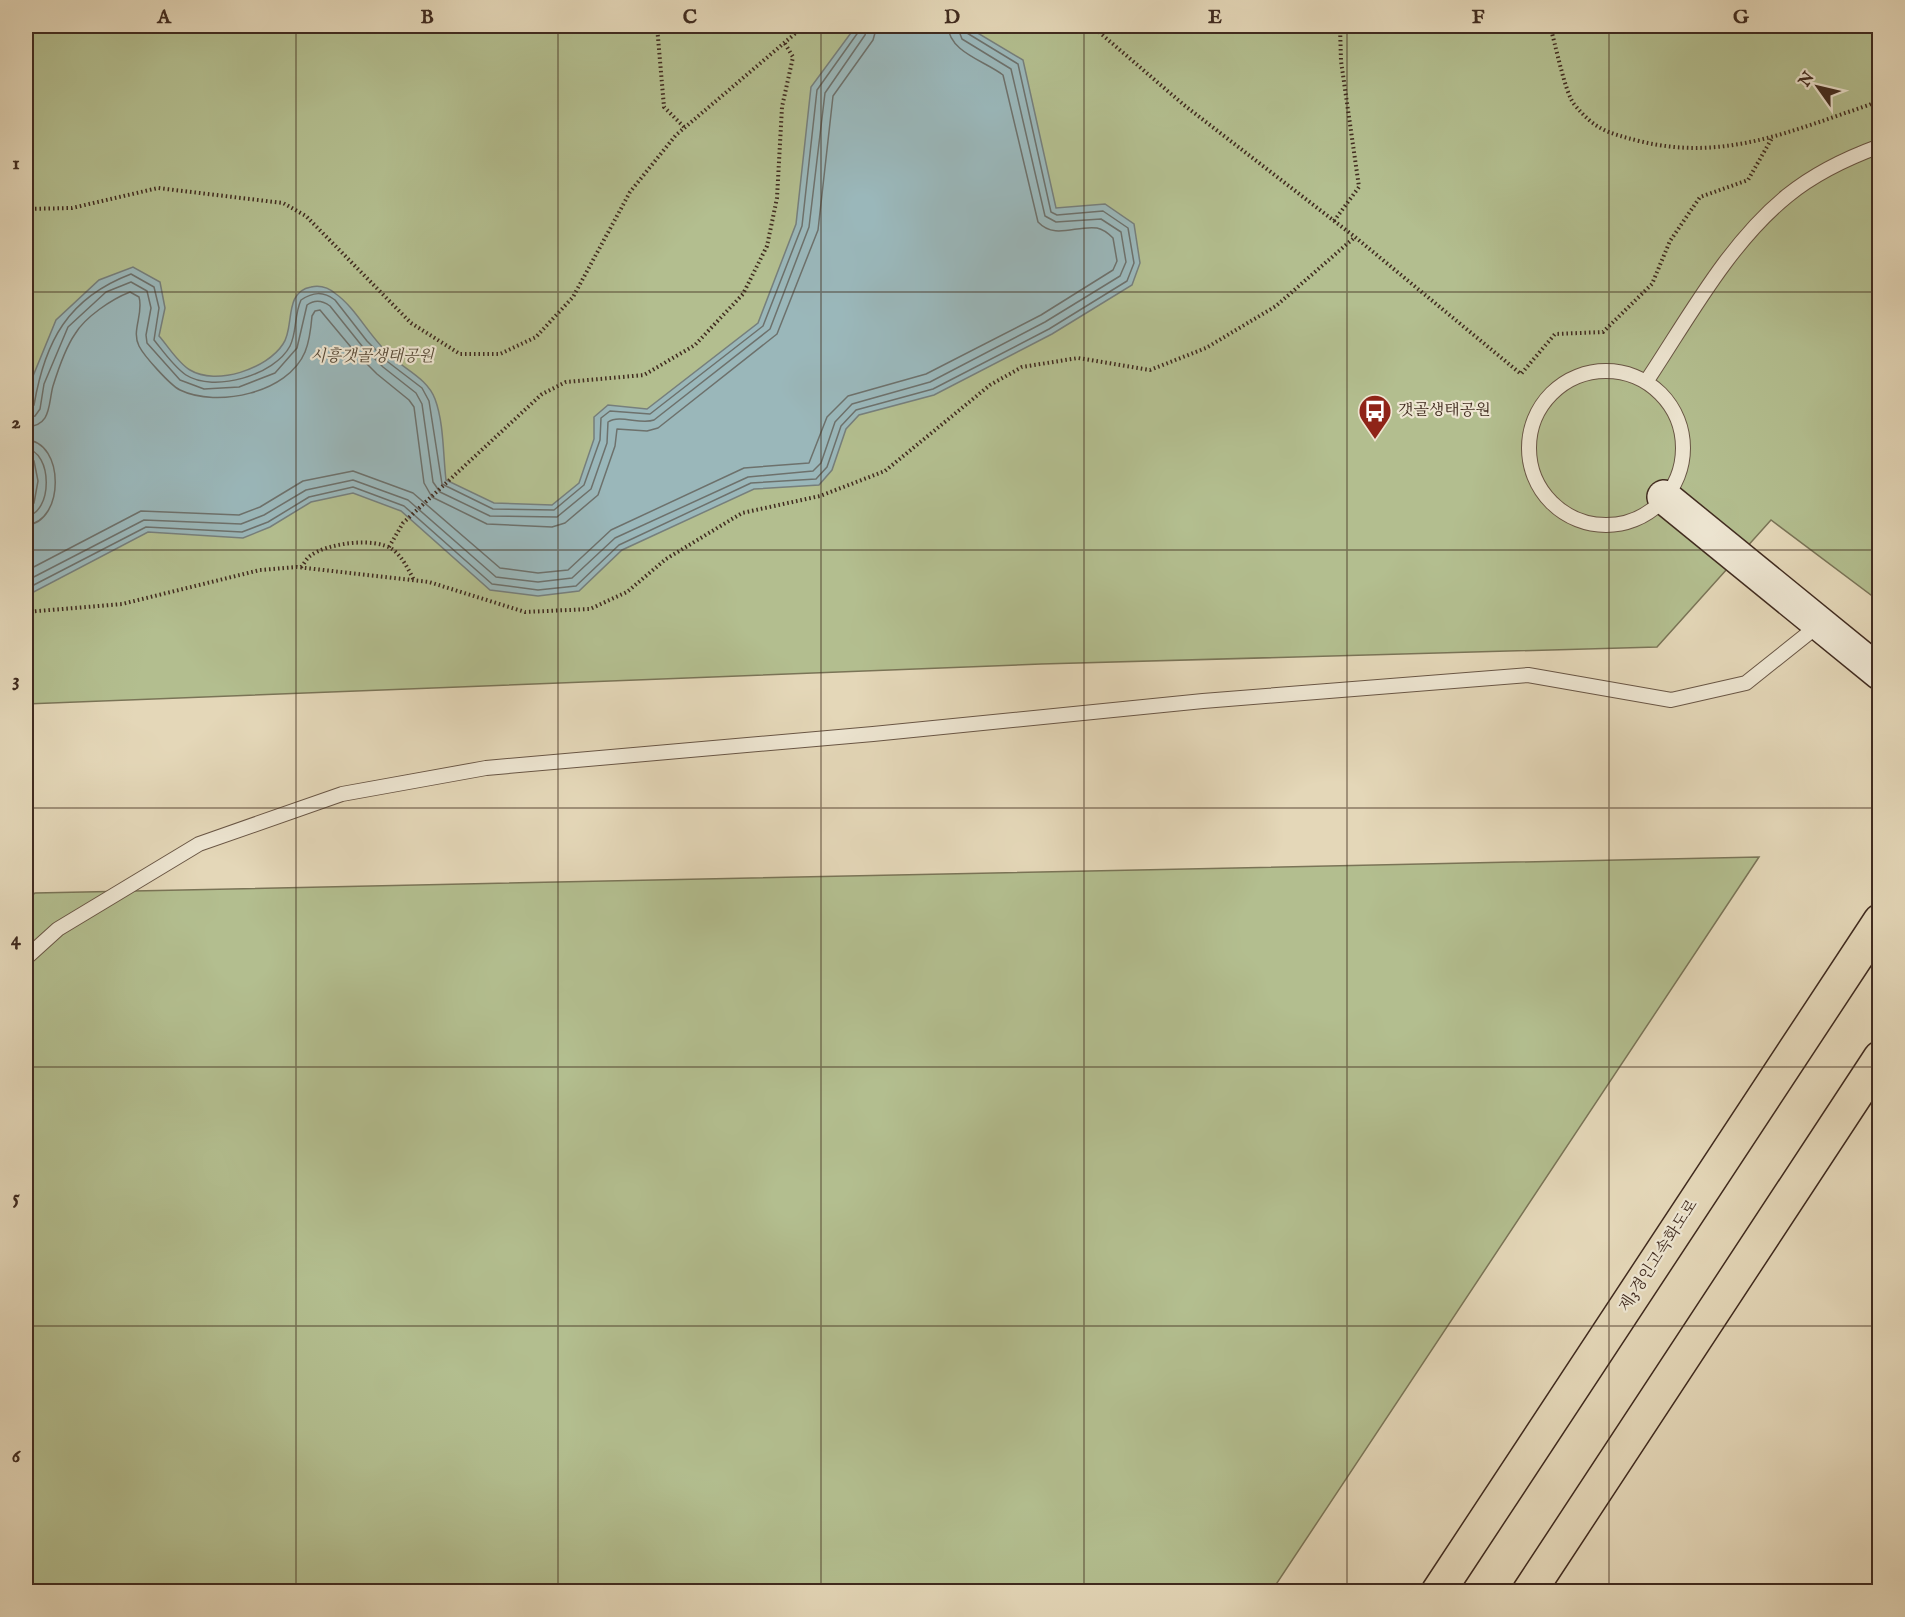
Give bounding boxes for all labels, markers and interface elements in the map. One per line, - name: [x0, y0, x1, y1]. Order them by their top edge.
- text: A: [156, 5, 172, 30]
- text: B: [420, 5, 434, 30]
- text: C: [683, 5, 697, 30]
- text: D: [944, 5, 960, 30]
- text: E: [1208, 5, 1222, 30]
- text: F: [1472, 5, 1485, 30]
- text: G: [1733, 5, 1750, 30]
- north arrow: [1788, 57, 1848, 117]
- text: N: [1795, 68, 1819, 92]
- text: 1: [12, 151, 20, 176]
- park label: 시흥갯골생태공원: [310, 347, 435, 367]
- bus stop icon: 갯골생태공원: [1357, 393, 1393, 440]
- place label: 갯골생태공원: [1398, 401, 1491, 421]
- text: 2: [11, 410, 21, 435]
- text: 3: [12, 668, 20, 693]
- text: 4: [11, 927, 22, 952]
- text: 5: [12, 1185, 20, 1210]
- street label: 제3경인고속화도로: [1615, 1196, 1703, 1316]
- text: 6: [12, 1444, 22, 1469]

